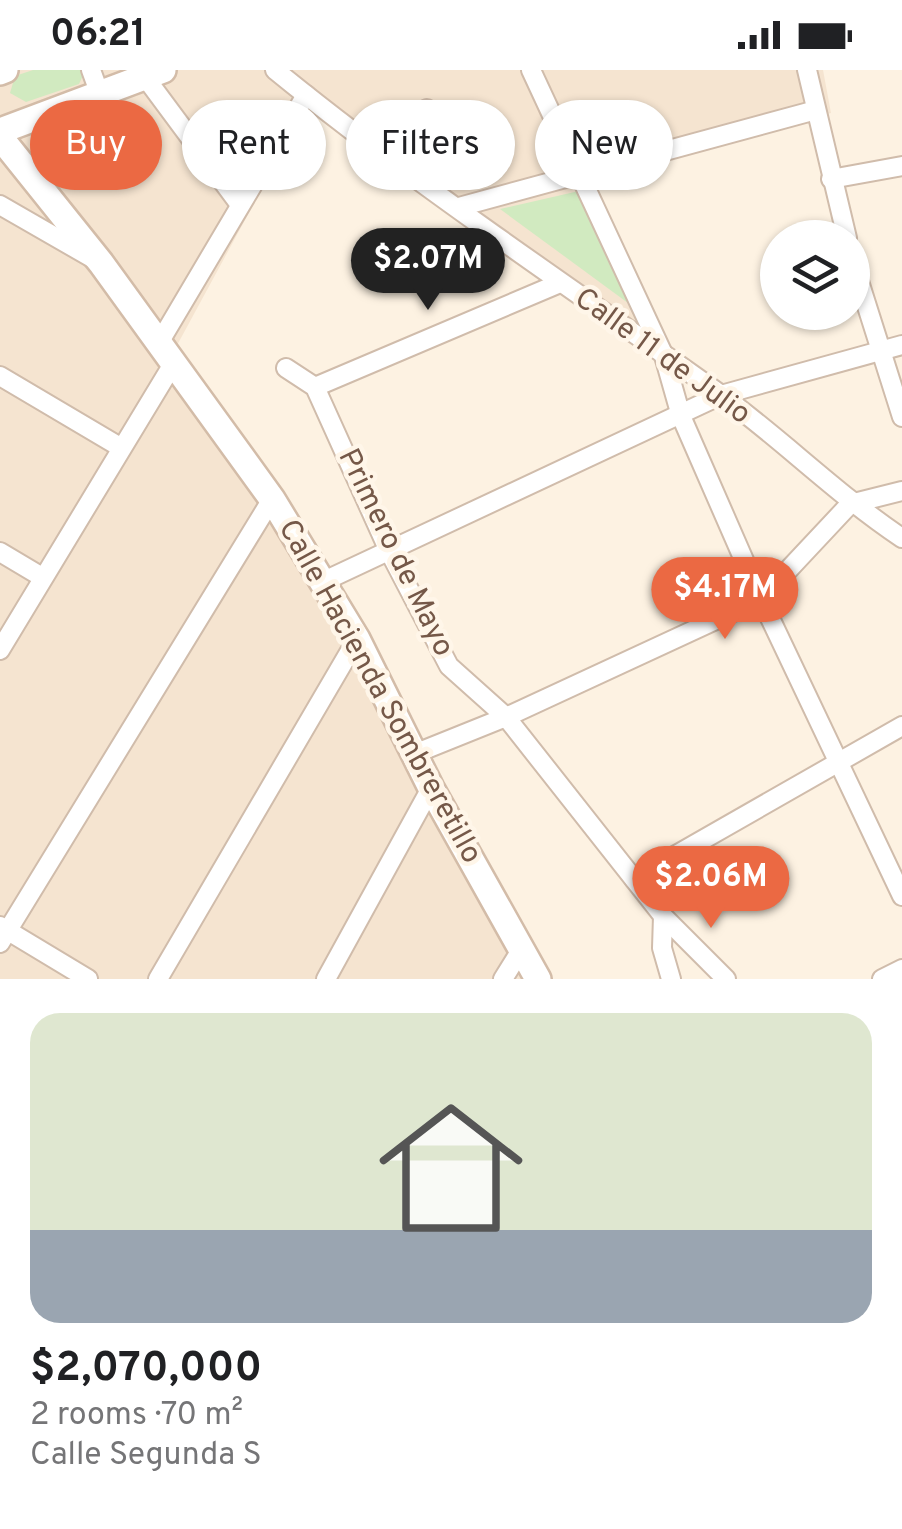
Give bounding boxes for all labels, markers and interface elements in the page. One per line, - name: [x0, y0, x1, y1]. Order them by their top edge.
- text: 06:21: [50, 11, 146, 60]
- chip: Buy: [30, 100, 162, 190]
- chip: Rent: [182, 100, 326, 190]
- chip: Filters: [346, 100, 515, 190]
- chip: New: [535, 100, 673, 190]
- map controls: [760, 220, 870, 330]
- button: layers: [760, 220, 870, 330]
- pin: $2.07M: [347, 228, 509, 313]
- text: $2.07M: [373, 240, 483, 280]
- street label: Calle 11 de Julio: [567, 281, 757, 433]
- street label: Primero de Mayo: [329, 443, 461, 663]
- street label: Calle Hacienda Sombreretillo: [269, 514, 489, 870]
- pin: $4.17M: [644, 557, 806, 642]
- text: $4.17M: [673, 569, 777, 609]
- pin: $2.06M: [630, 846, 792, 931]
- text: $2.06M: [654, 858, 768, 898]
- icon: home: [361, 1078, 541, 1258]
- text: $2,070,000: [30, 1343, 262, 1396]
- text: 2 rooms · 70 m²: [30, 1396, 243, 1436]
- text: Calle Segunda S: [30, 1436, 262, 1476]

